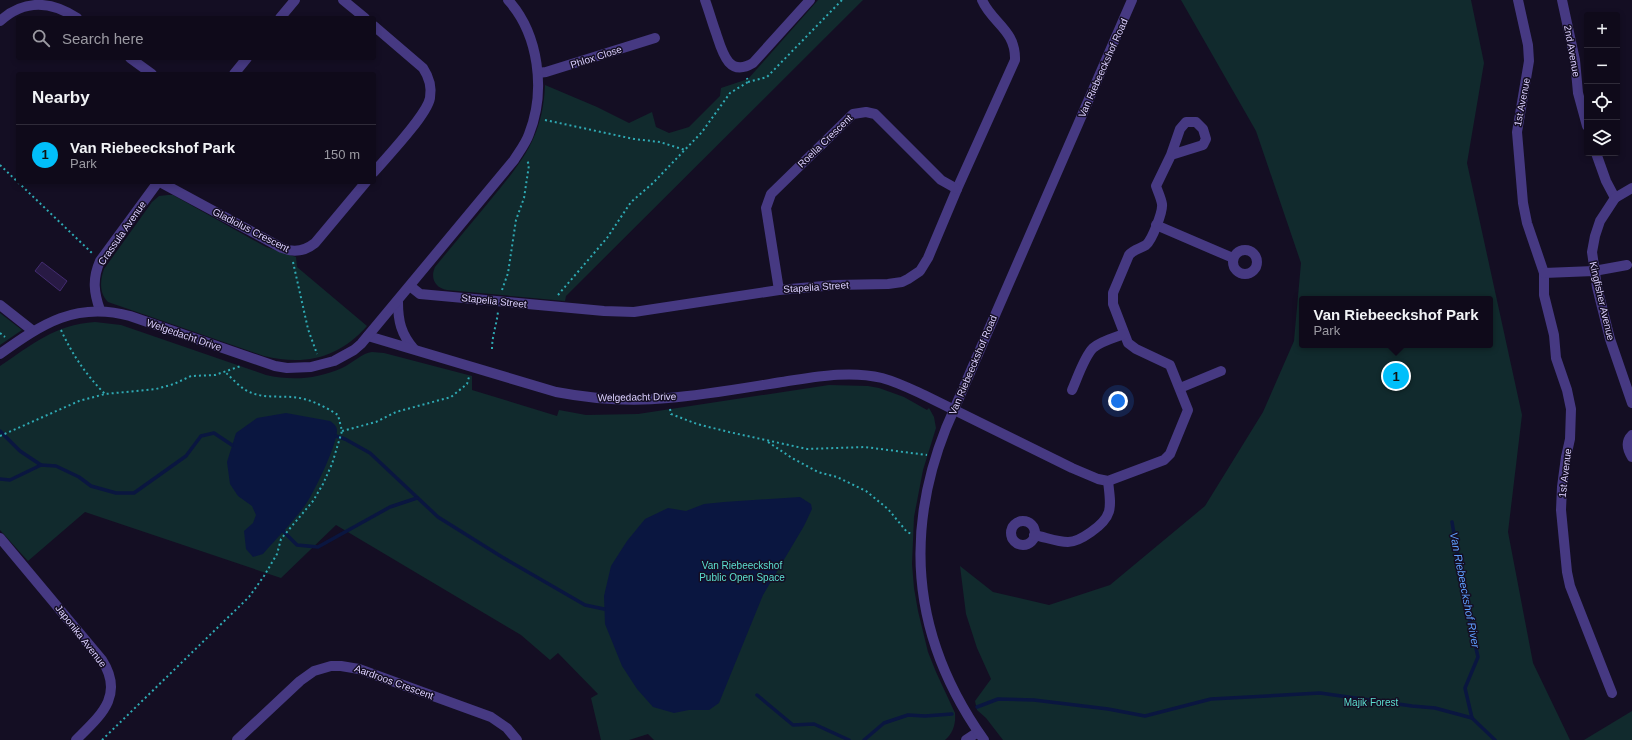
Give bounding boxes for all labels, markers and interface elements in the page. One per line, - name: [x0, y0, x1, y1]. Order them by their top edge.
- map controls: [1584, 12, 1620, 156]
- button: +: [1584, 12, 1620, 48]
- search box: [16, 16, 376, 60]
- street label: Van Riebeeckshof Road: [1076, 17, 1130, 119]
- street label: 2nd Avenue: [1562, 24, 1582, 78]
- icon: search: [30, 27, 52, 49]
- text: Search here: [62, 30, 144, 47]
- street label: Phlox Close: [569, 43, 623, 70]
- button: −: [1584, 48, 1620, 84]
- street label: 1st Avenue: [1512, 76, 1532, 127]
- button: locate: [1584, 84, 1620, 120]
- text: Nearby: [32, 88, 90, 107]
- street label: Roella Crescent: [796, 112, 855, 170]
- button: layers: [1584, 120, 1620, 156]
- text: Van Riebeeckshof Park: [70, 139, 235, 156]
- text: 1: [41, 147, 49, 162]
- text: 150 m: [324, 147, 360, 162]
- text: Park: [70, 156, 97, 171]
- street label: Crassula Avenue: [96, 199, 148, 267]
- street label: Gladiolus Crescent: [211, 206, 291, 254]
- street label: Kingfisher Avenue: [1588, 261, 1617, 342]
- street label: Stapelia Street: [783, 279, 849, 295]
- street label: Stapelia Street: [461, 292, 527, 310]
- popup: [1299, 296, 1493, 348]
- text: Van Riebeeckshof Park: [1313, 306, 1479, 323]
- street label: Van Riebeeckshof Road: [947, 314, 999, 416]
- street label: Welgedacht Drive: [145, 317, 223, 353]
- text: Park: [1313, 323, 1340, 338]
- pin: 1: [1383, 361, 1409, 391]
- street label: Welgedacht Drive: [598, 391, 677, 403]
- your location: [1108, 391, 1128, 411]
- street label: 1st Avenue: [1557, 447, 1574, 498]
- water label: Van Riebeeckshof River: [1448, 531, 1482, 650]
- park label: Van Riebeeckshof Public Open Space: [699, 560, 785, 583]
- street label: Japonika Avenue: [53, 603, 109, 670]
- street label: Aardroos Crescent: [353, 663, 435, 702]
- park label: Majik Forest: [1344, 697, 1398, 708]

